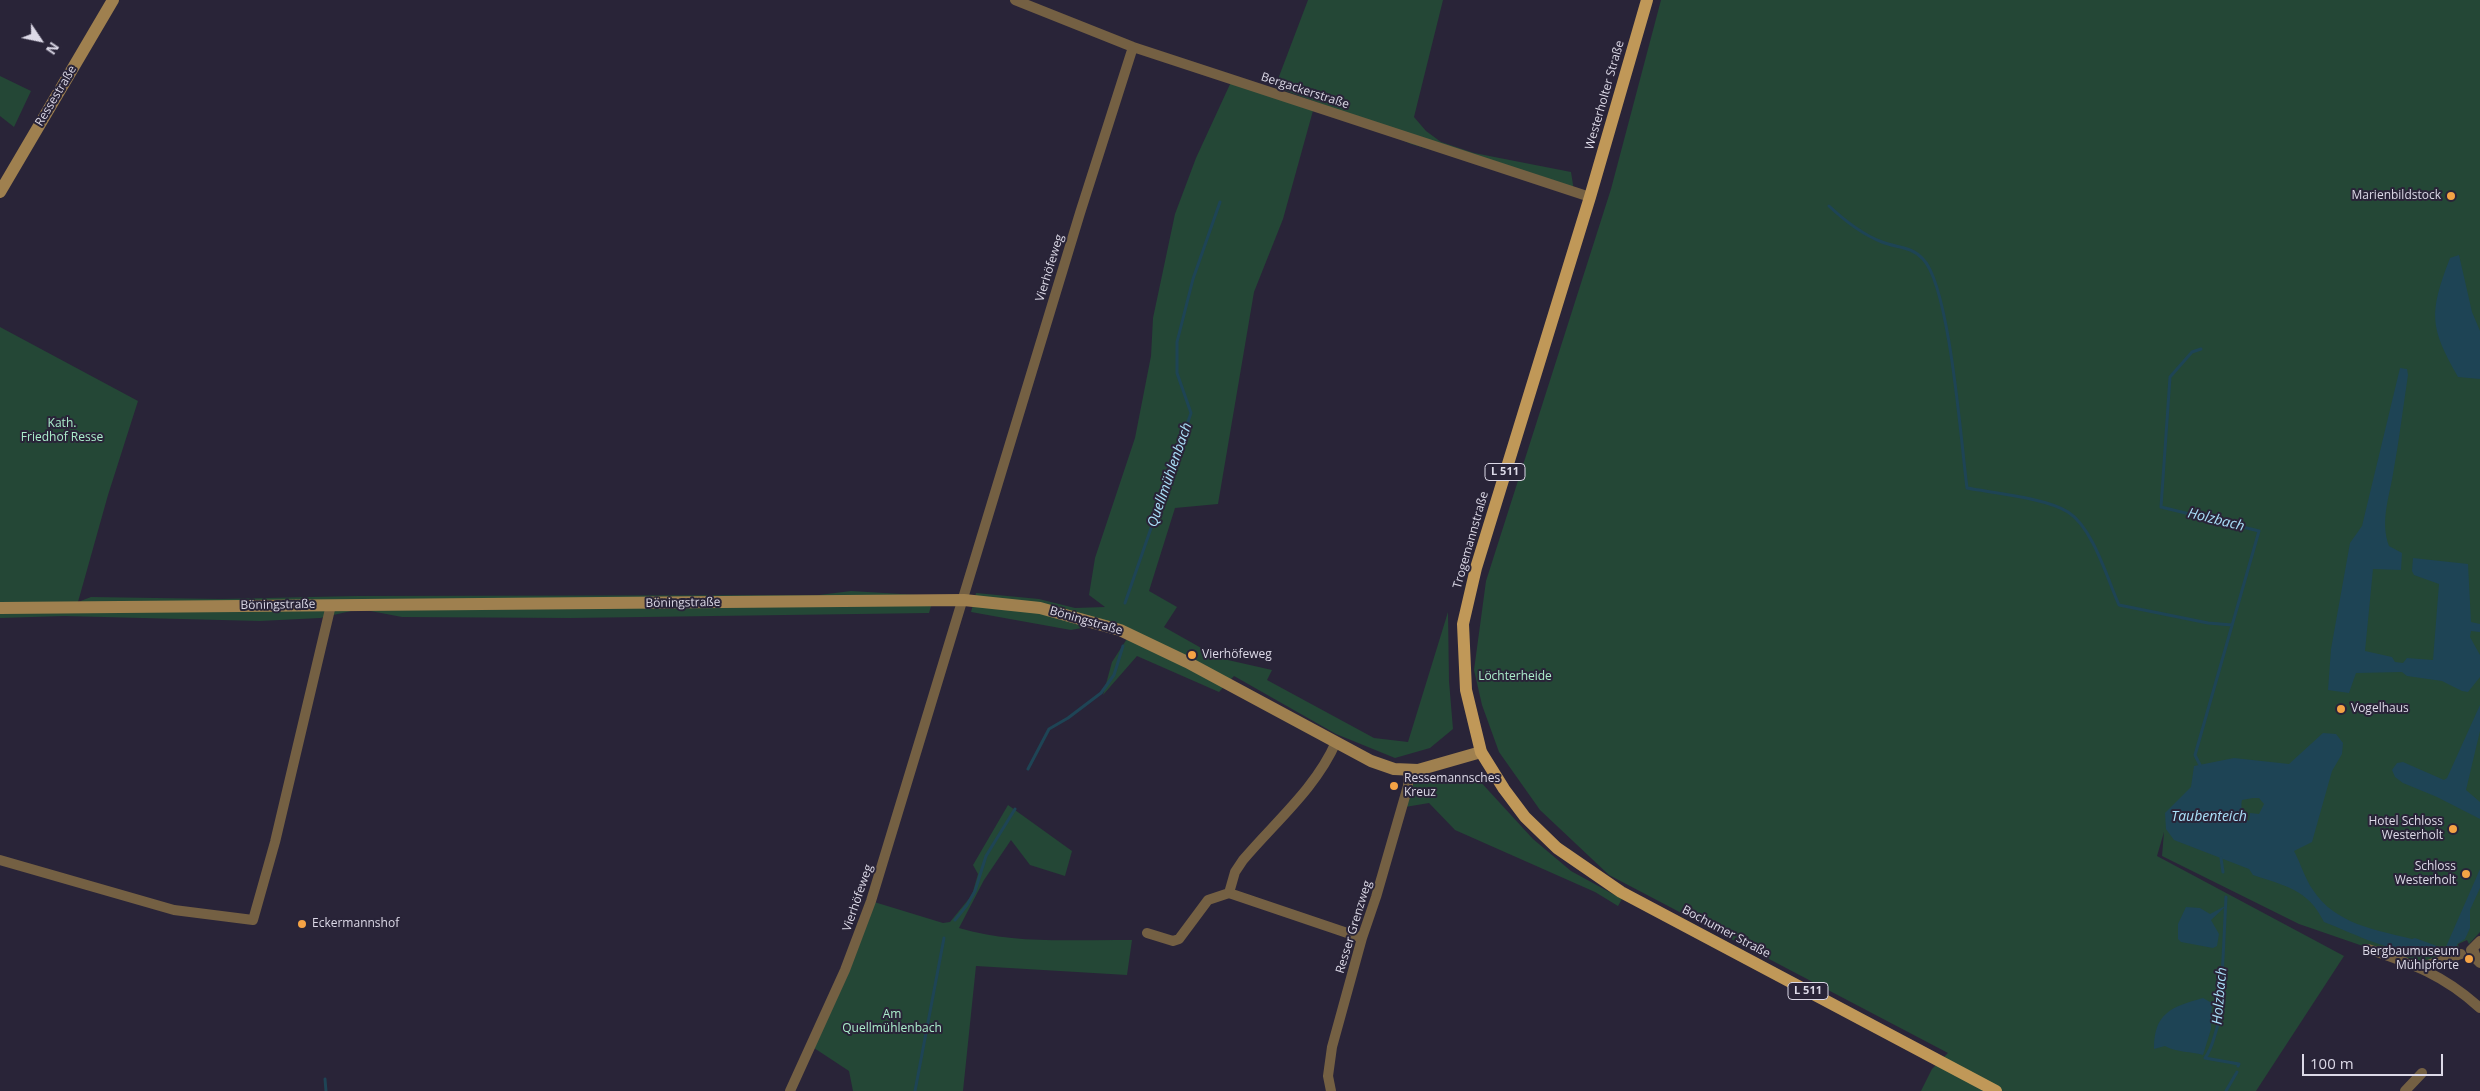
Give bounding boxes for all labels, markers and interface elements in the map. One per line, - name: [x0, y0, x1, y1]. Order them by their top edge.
- north arrow: [15, 15, 65, 65]
- text: N: [42, 39, 64, 59]
- street label: Westerholter Straße: [1583, 39, 1627, 151]
- street label: Ressestraße: [32, 63, 80, 129]
- street label: Bergackerstraße: [1259, 70, 1351, 112]
- place label: Marienbildstock: [2351, 189, 2441, 203]
- marker: Marienbildstock: [2445, 190, 2457, 202]
- street label: Vierhöfeweg: [1033, 233, 1067, 303]
- park label: Kath. Friedhof Resse: [21, 417, 103, 445]
- water label: Quellmühlenbach: [1144, 420, 1196, 530]
- road number: L 511: [1485, 464, 1525, 481]
- street label: Trogemannstraße: [1450, 490, 1492, 590]
- water label: Holzbach: [2186, 505, 2246, 535]
- street label: Böningstraße: [645, 595, 721, 611]
- street label: Böningstraße: [240, 597, 316, 613]
- street label: Böningstraße: [1048, 604, 1124, 638]
- place label: Vierhöfeweg: [1202, 648, 1272, 662]
- marker: Vierhöfeweg: [1186, 649, 1198, 661]
- park label: Löchterheide: [1478, 670, 1552, 684]
- place label: Vogelhaus: [2351, 702, 2409, 716]
- marker: Vogelhaus: [2335, 703, 2347, 715]
- place label: Ressemannsches Kreuz: [1404, 772, 1500, 800]
- marker: Ressemannsches Kreuz: [1388, 780, 1400, 792]
- water label: Taubenteich: [2171, 809, 2247, 825]
- place label: Hotel Schloss Westerholt: [2368, 815, 2443, 843]
- marker: Hotel Schloss Westerholt: [2447, 823, 2459, 835]
- place label: Schloss Westerholt: [2395, 860, 2456, 888]
- street label: Vierhöfeweg: [840, 863, 876, 933]
- marker: Schloss Westerholt: [2460, 868, 2472, 880]
- street label: Resser Grenzweg: [1333, 879, 1375, 975]
- street label: Bochumer Straße: [1679, 903, 1773, 961]
- place label: Eckermannshof: [312, 917, 399, 931]
- marker: Eckermannshof: [296, 918, 308, 930]
- place label: Bergbaumuseum Mühlpforte: [2362, 945, 2459, 973]
- marker: Bergbaumuseum Mühlpforte: [2463, 953, 2475, 965]
- water label: Holzbach: [2209, 967, 2231, 1025]
- road number: L 511: [1788, 982, 1828, 999]
- park label: Am Quellmühlenbach: [842, 1008, 942, 1036]
- scale bar: [2305, 1044, 2446, 1076]
- text: 100 m: [2310, 1053, 2354, 1073]

